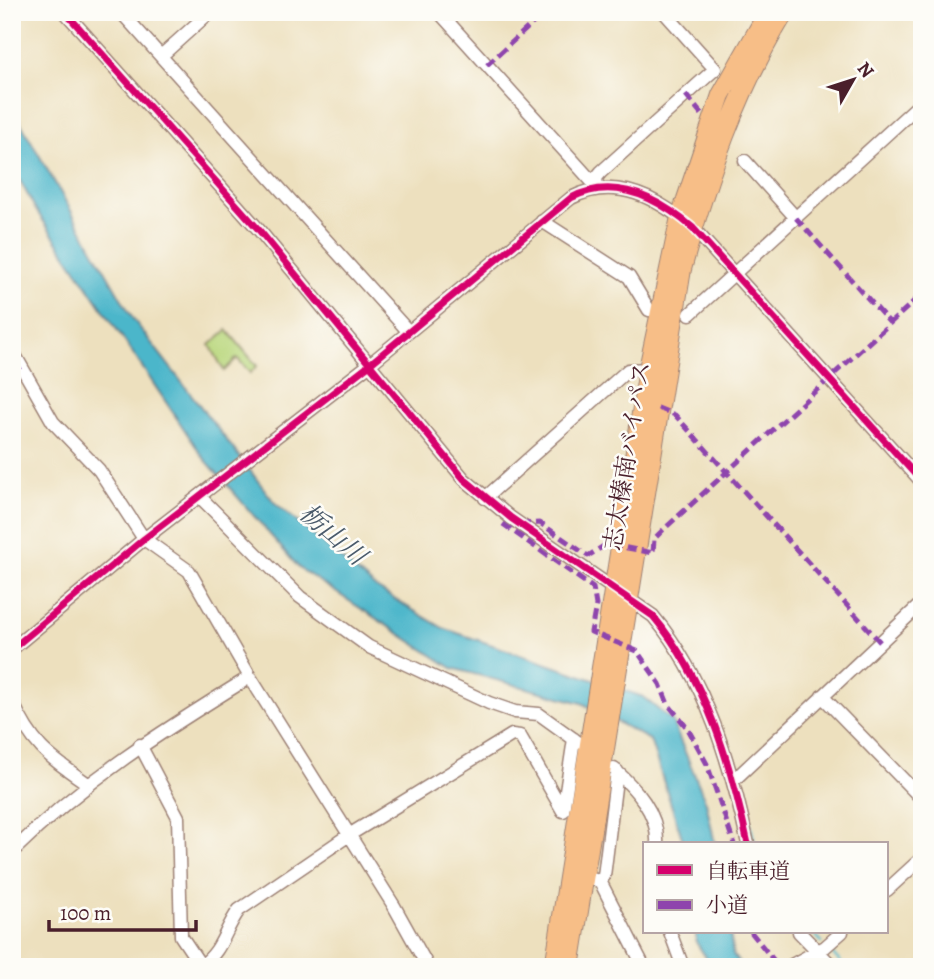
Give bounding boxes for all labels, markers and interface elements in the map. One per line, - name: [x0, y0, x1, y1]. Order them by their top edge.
- north arrow: [818, 46, 888, 116]
- text: N: [851, 56, 880, 84]
- street label: 志太榛南バイパス: [596, 359, 658, 553]
- water label: 栃山川: [292, 496, 376, 575]
- legend: [643, 842, 888, 934]
- text: 自転車道: [706, 857, 790, 885]
- scale bar: [49, 888, 196, 932]
- text: 小道: [706, 891, 748, 919]
- text: 100 m: [60, 899, 111, 927]

